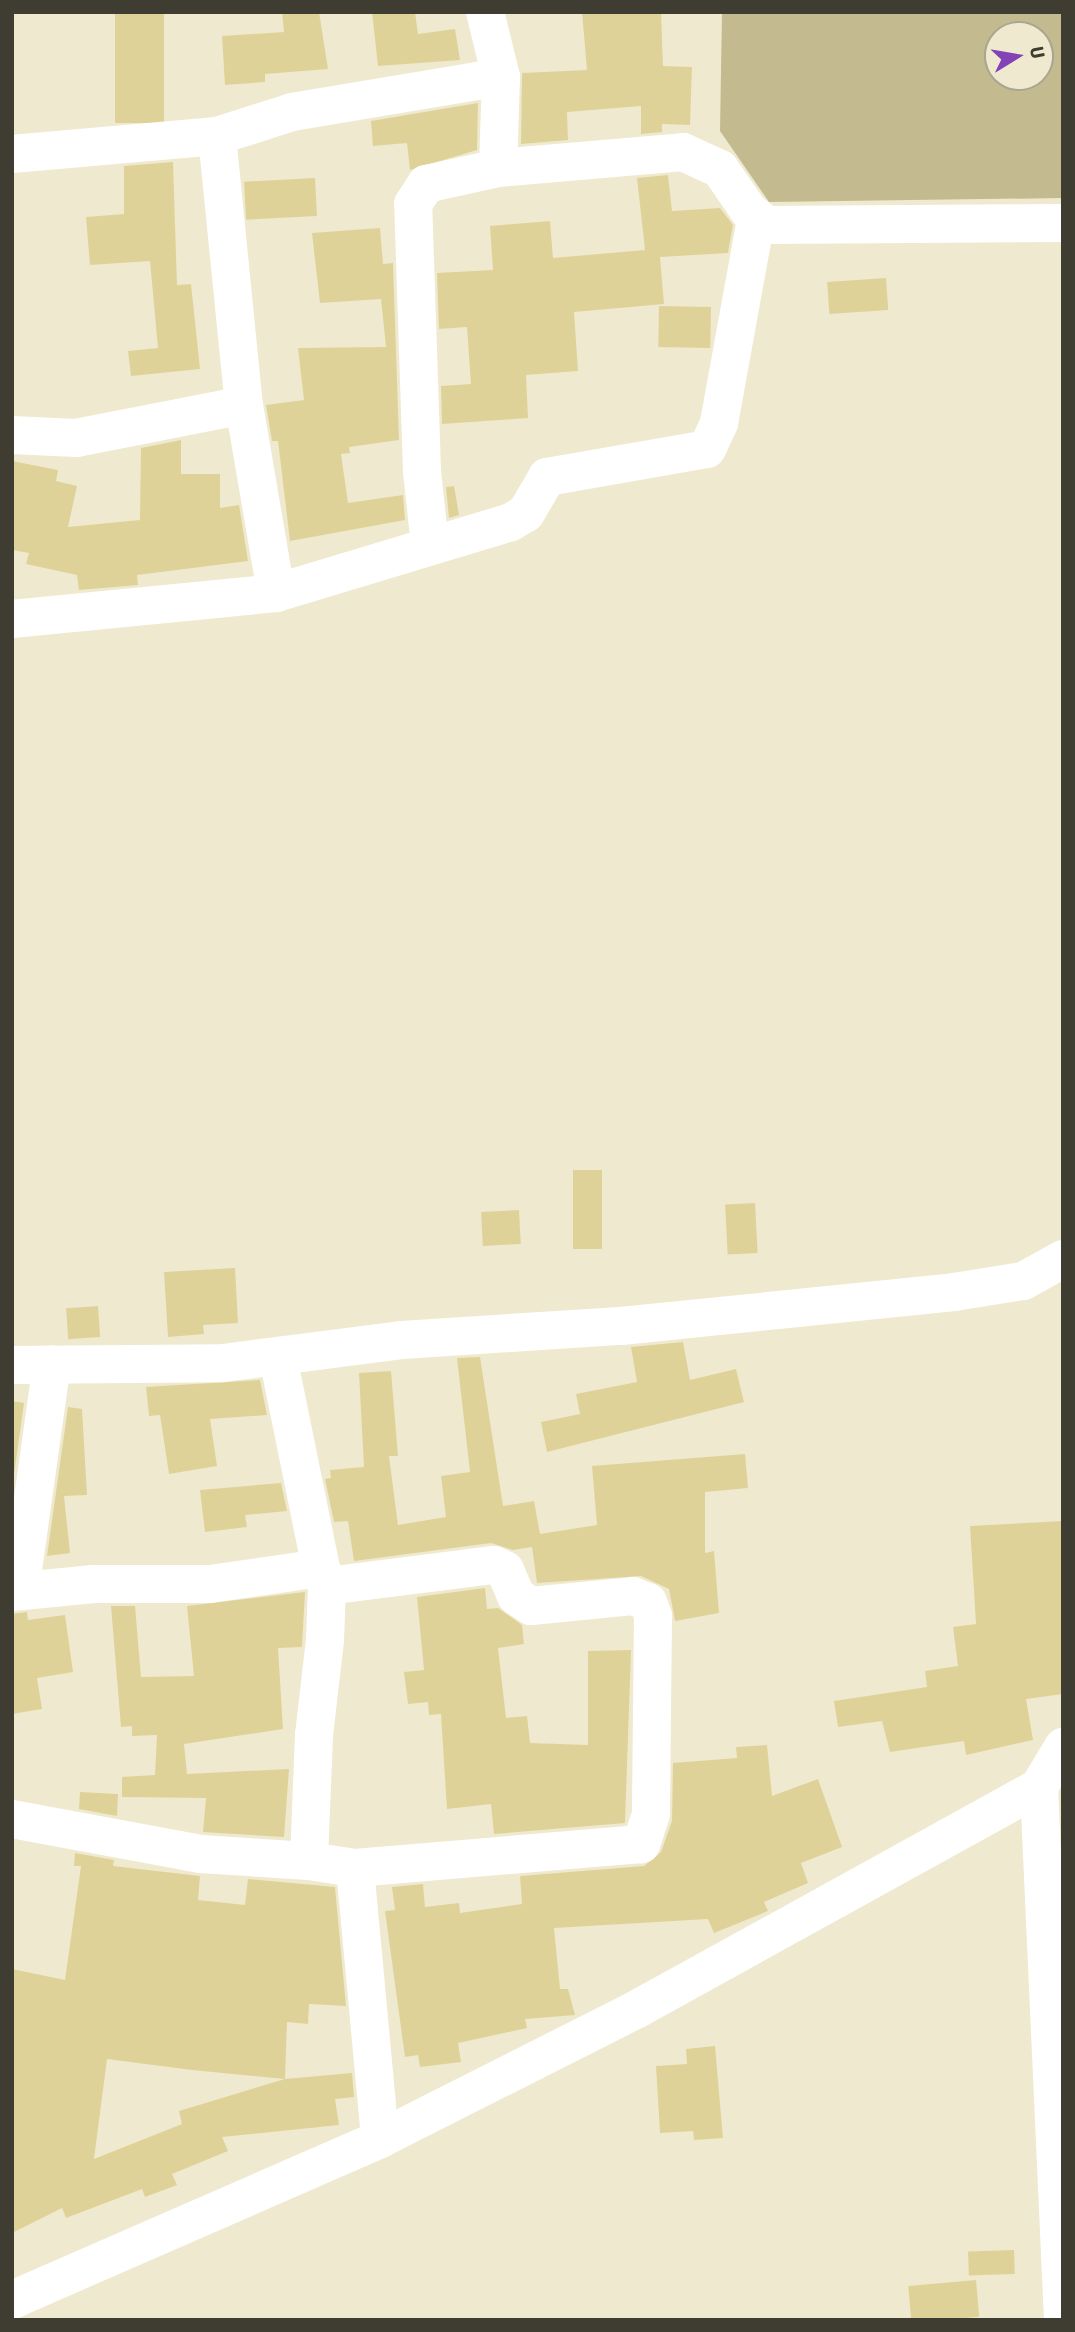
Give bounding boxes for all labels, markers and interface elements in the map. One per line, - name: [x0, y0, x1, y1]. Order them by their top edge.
- north arrow: [984, 21, 1054, 91]
- text: U: [1026, 45, 1050, 60]

